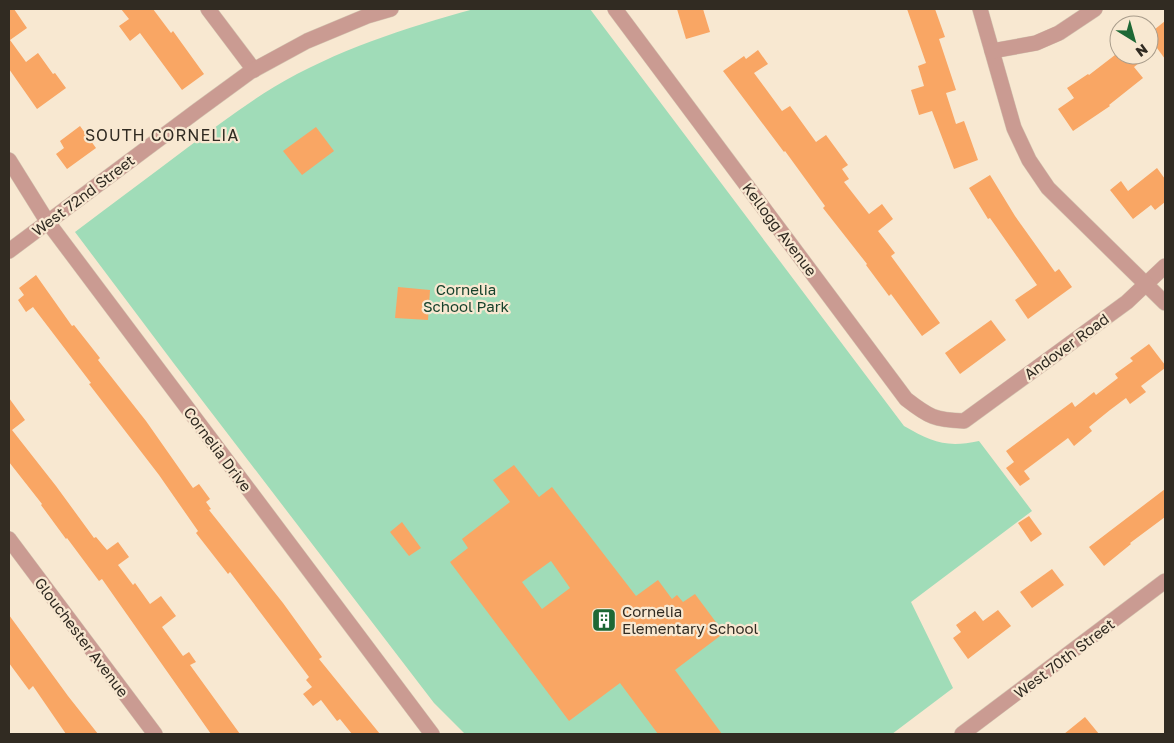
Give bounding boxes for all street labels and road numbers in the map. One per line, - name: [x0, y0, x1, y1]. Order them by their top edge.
- street label: West 72nd Street: [28, 151, 138, 239]
- street label: Kellogg Avenue: [739, 179, 821, 280]
- street label: Andover Road: [1020, 309, 1112, 383]
- street label: Cornelia Drive: [180, 403, 256, 495]
- street label: Glouchester Avenue: [31, 574, 133, 700]
- street label: West 70th Street: [1010, 614, 1118, 702]

